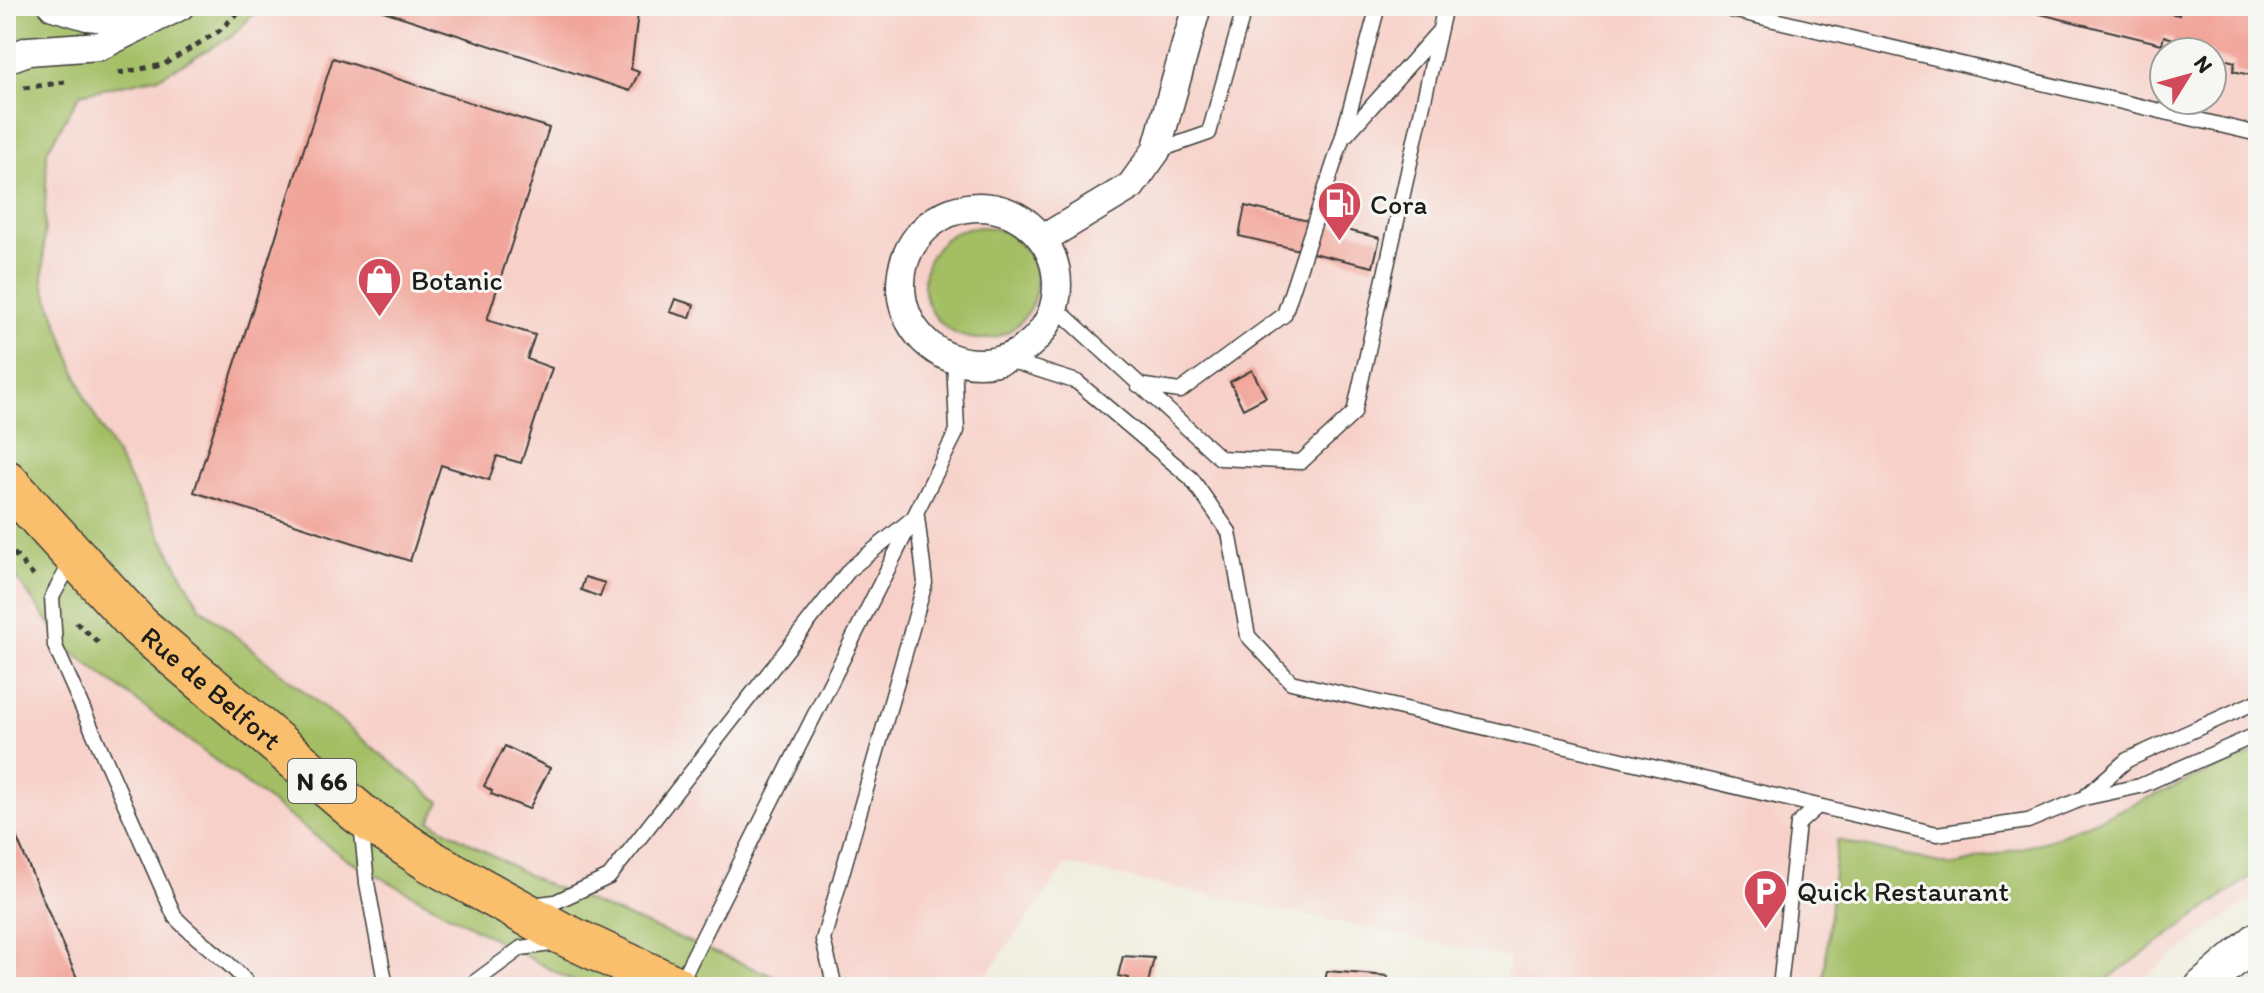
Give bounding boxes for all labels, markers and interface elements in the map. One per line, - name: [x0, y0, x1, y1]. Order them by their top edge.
- north arrow: [2148, 36, 2228, 116]
- text: N: [2188, 50, 2219, 78]
- fuel station icon: Cora: [1315, 180, 1363, 243]
- place label: Cora: [1370, 187, 1427, 221]
- shop icon: Botanic: [356, 256, 404, 319]
- place label: Botanic: [411, 263, 503, 297]
- street label: Rue de Belfort: [135, 619, 289, 757]
- road number: N 66: [288, 759, 356, 803]
- parking icon: Quick Restaurant: [1742, 867, 1790, 930]
- place label: Quick Restaurant: [1797, 874, 2009, 908]

